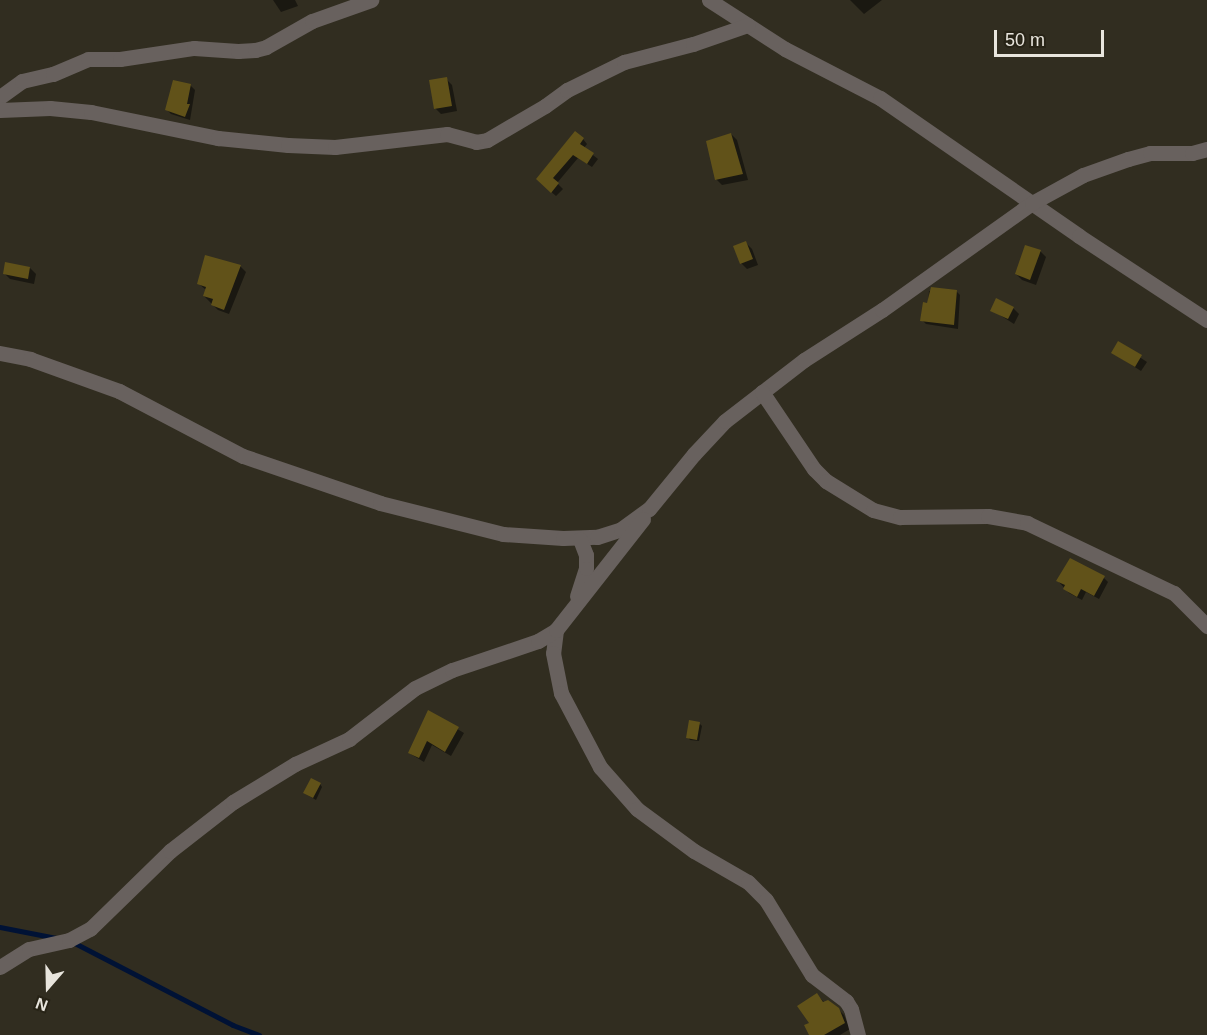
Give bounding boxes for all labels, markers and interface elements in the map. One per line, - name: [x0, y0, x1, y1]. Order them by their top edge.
- scale bar: [997, 18, 1106, 56]
- text: 50 m: [1005, 30, 1045, 50]
- north arrow: [18, 957, 78, 1017]
- text: N: [33, 994, 50, 1014]

